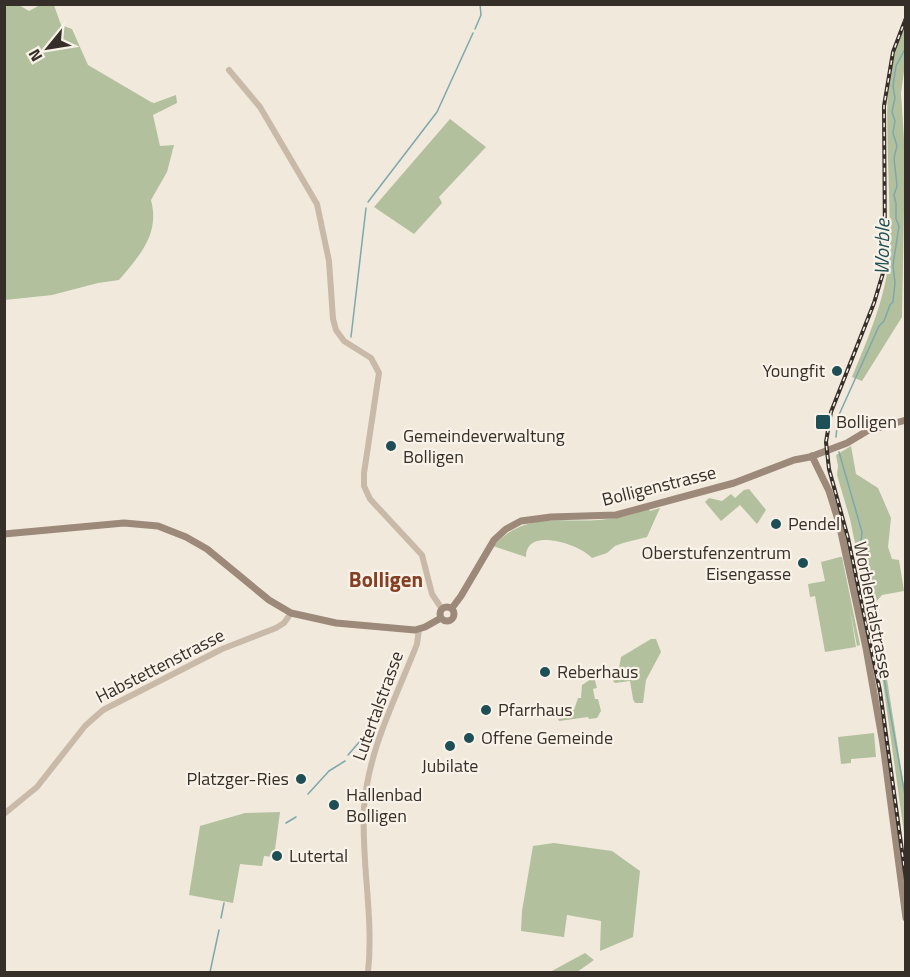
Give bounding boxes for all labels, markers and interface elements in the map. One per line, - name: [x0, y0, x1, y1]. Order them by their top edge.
- north arrow: [18, 18, 78, 78]
- text: N: [22, 45, 48, 66]
- water label: Worble: [866, 217, 898, 275]
- place label: Youngfit: [762, 357, 826, 384]
- marker: Youngfit: [830, 364, 844, 378]
- place label: Bolligen: [836, 408, 897, 435]
- marker: Bolligen: [814, 413, 832, 431]
- place label: Gemeindeverwaltung Bolligen: [403, 422, 565, 470]
- marker: Gemeindeverwaltung Bolligen: [384, 439, 398, 453]
- street label: Bolligenstrasse: [599, 458, 719, 513]
- place label: Pendel: [788, 510, 840, 537]
- marker: Pendel: [769, 517, 783, 531]
- place label: Oberstufenzentrum Eisengasse: [642, 539, 791, 587]
- street label: Worblentalstrasse: [847, 539, 900, 681]
- marker: Oberstufenzentrum Eisengasse: [796, 556, 810, 570]
- district label: Bolligen: [349, 563, 423, 595]
- street label: Habstettenstrasse: [91, 621, 229, 710]
- street label: Lutertalstrasse: [345, 647, 410, 764]
- place label: Reberhaus: [557, 658, 638, 685]
- marker: Reberhaus: [538, 665, 552, 679]
- place label: Pfarrhaus: [498, 696, 573, 723]
- marker: Pfarrhaus: [479, 703, 493, 717]
- place label: Offene Gemeinde: [481, 724, 613, 751]
- marker: Offene Gemeinde: [462, 731, 476, 745]
- marker: Jubilate: [443, 739, 457, 753]
- place label: Jubilate: [422, 752, 478, 779]
- place label: Platzger-Ries: [187, 765, 289, 792]
- marker: Platzger-Ries: [294, 772, 308, 786]
- place label: Hallenbad Bolligen: [346, 781, 422, 829]
- marker: Hallenbad Bolligen: [327, 798, 341, 812]
- place label: Lutertal: [289, 842, 348, 869]
- marker: Lutertal: [270, 849, 284, 863]

